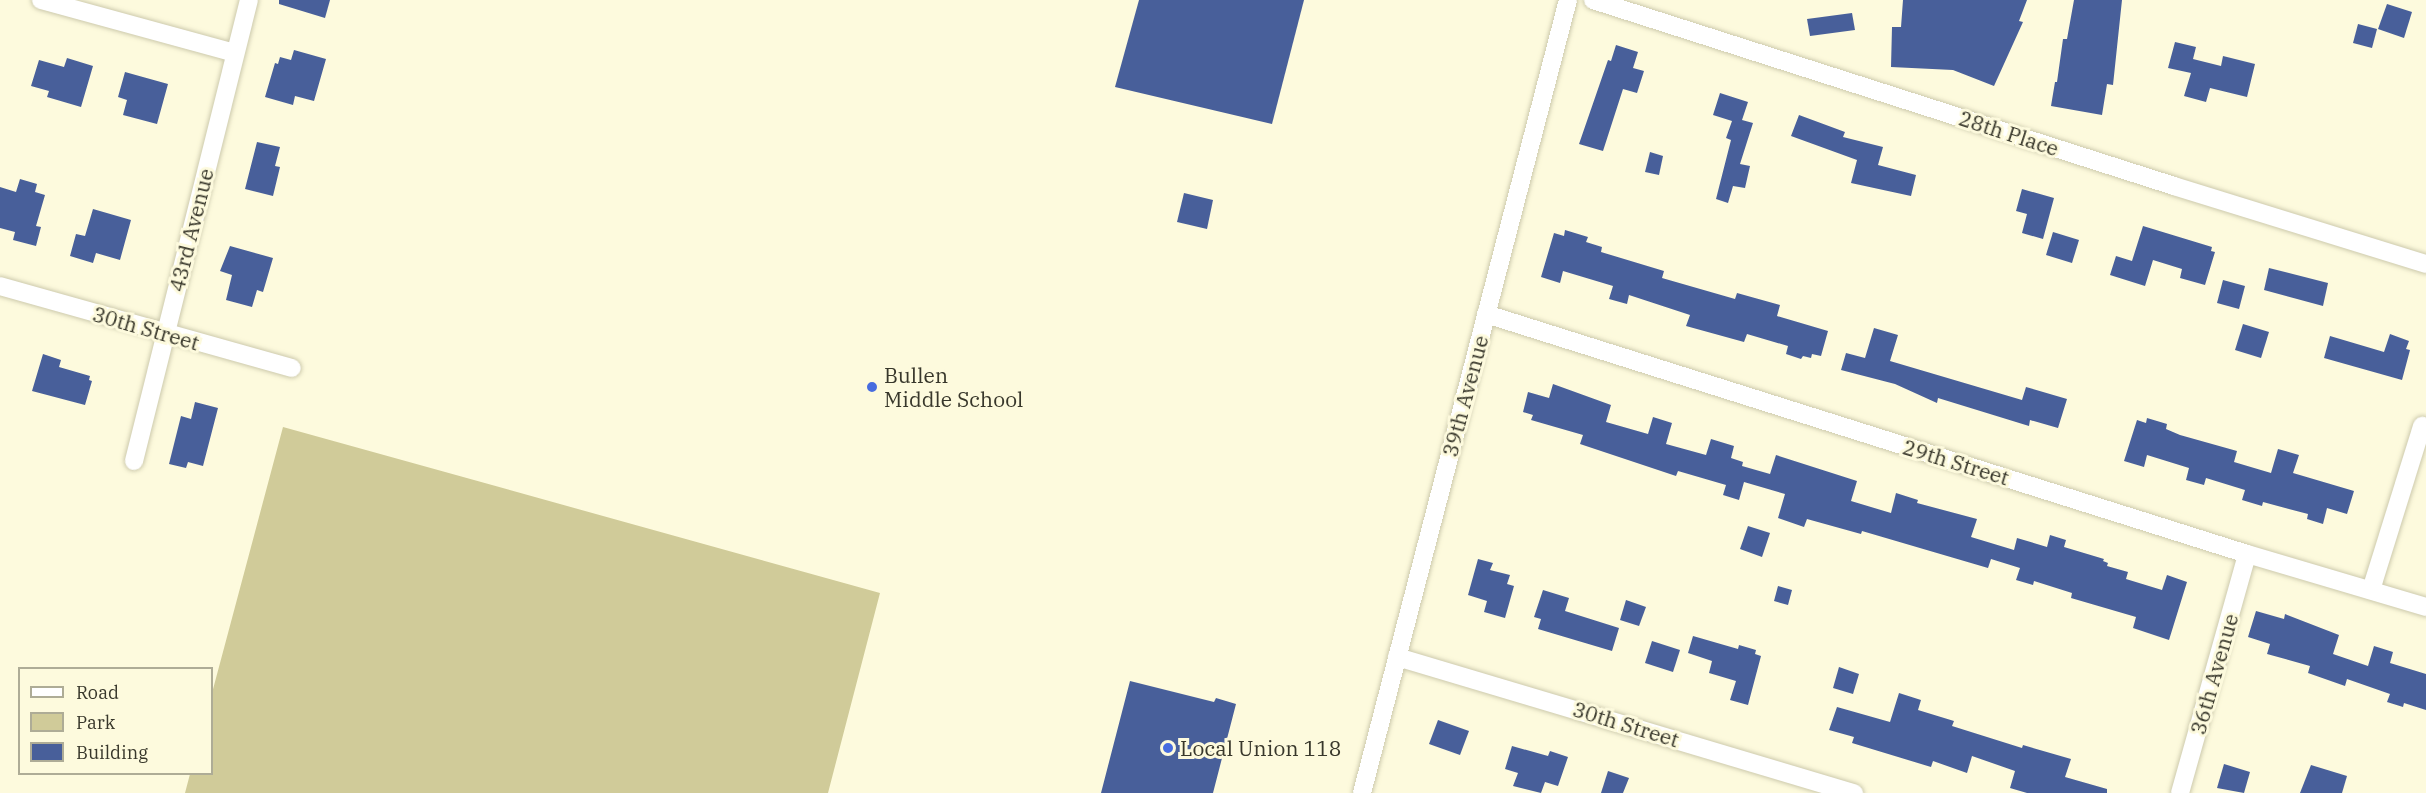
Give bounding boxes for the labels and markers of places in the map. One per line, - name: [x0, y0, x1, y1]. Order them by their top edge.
- place label: Bullen Middle School: [884, 362, 1023, 412]
- marker: Bullen Middle School: [865, 380, 879, 394]
- place label: Local Union 118: [1180, 735, 1341, 761]
- marker: Local Union 118: [1161, 741, 1175, 755]

